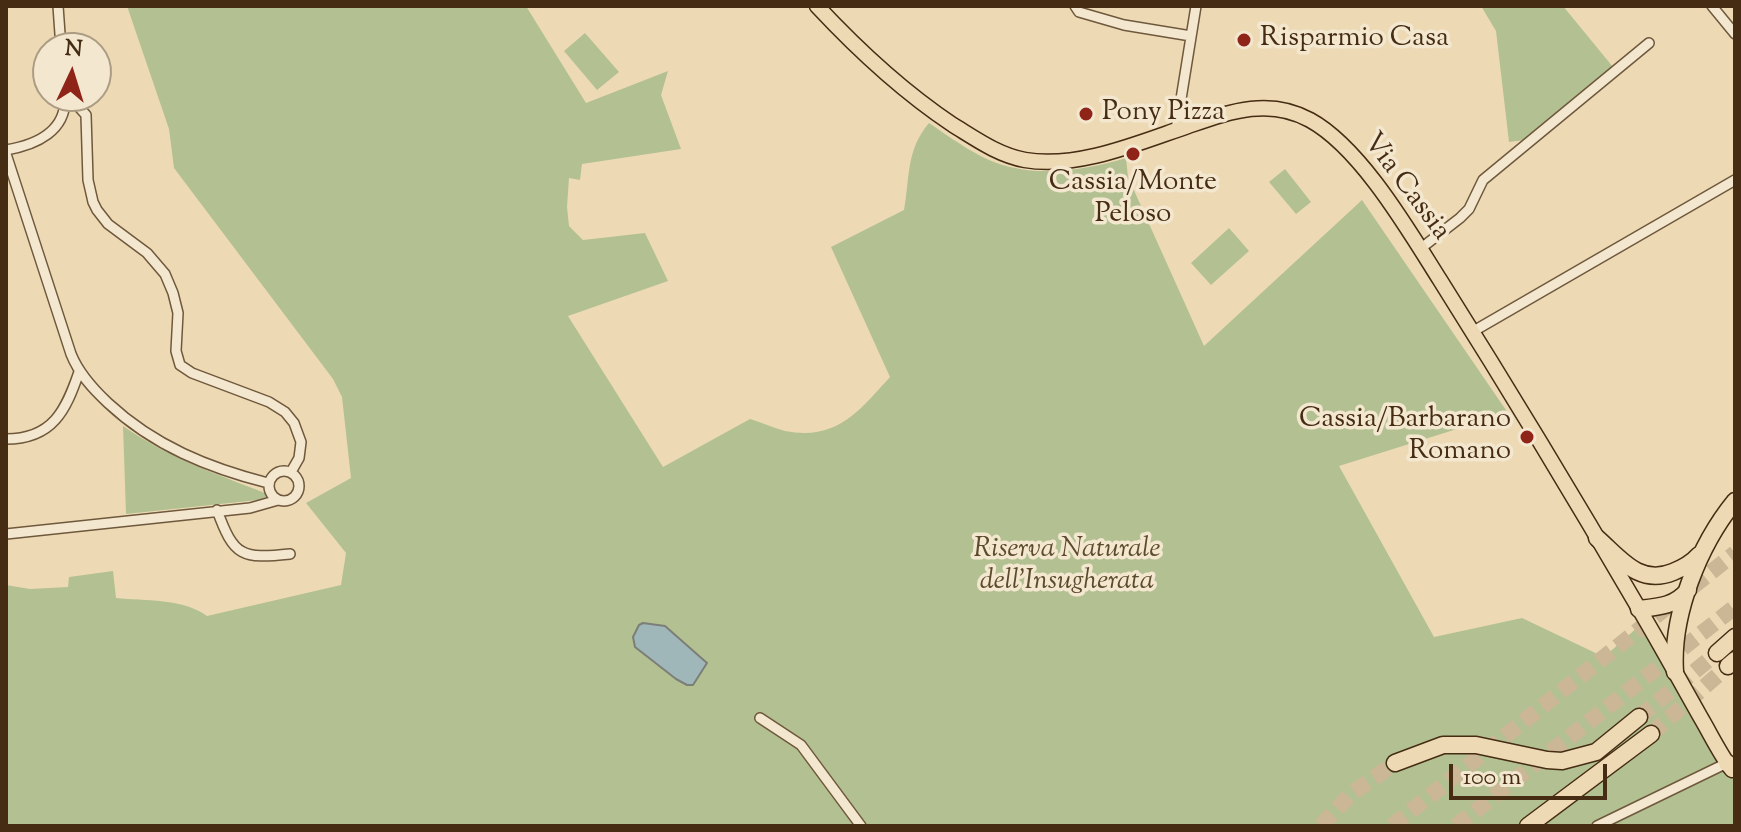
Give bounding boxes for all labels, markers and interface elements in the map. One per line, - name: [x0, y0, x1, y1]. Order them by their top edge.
- place label: Risparmio Casa: [1260, 23, 1449, 57]
- marker: Risparmio Casa: [1235, 31, 1253, 49]
- north arrow: [32, 32, 112, 112]
- text: N: [64, 33, 83, 67]
- place label: Pony Pizza: [1102, 97, 1225, 131]
- marker: Pony Pizza: [1077, 105, 1095, 123]
- street label: Via Cassia: [1354, 128, 1456, 248]
- marker: Cassia/Monte Peloso: [1124, 145, 1142, 163]
- place label: Cassia/Monte Peloso: [1049, 167, 1217, 233]
- place label: Cassia/Barbarano Romano: [1299, 404, 1511, 470]
- marker: Cassia/Barbarano Romano: [1518, 428, 1536, 446]
- park label: Riserva Naturale dell'Insugherata: [973, 534, 1161, 600]
- scale bar: [1453, 748, 1611, 798]
- text: 100 m: [1463, 761, 1521, 795]

